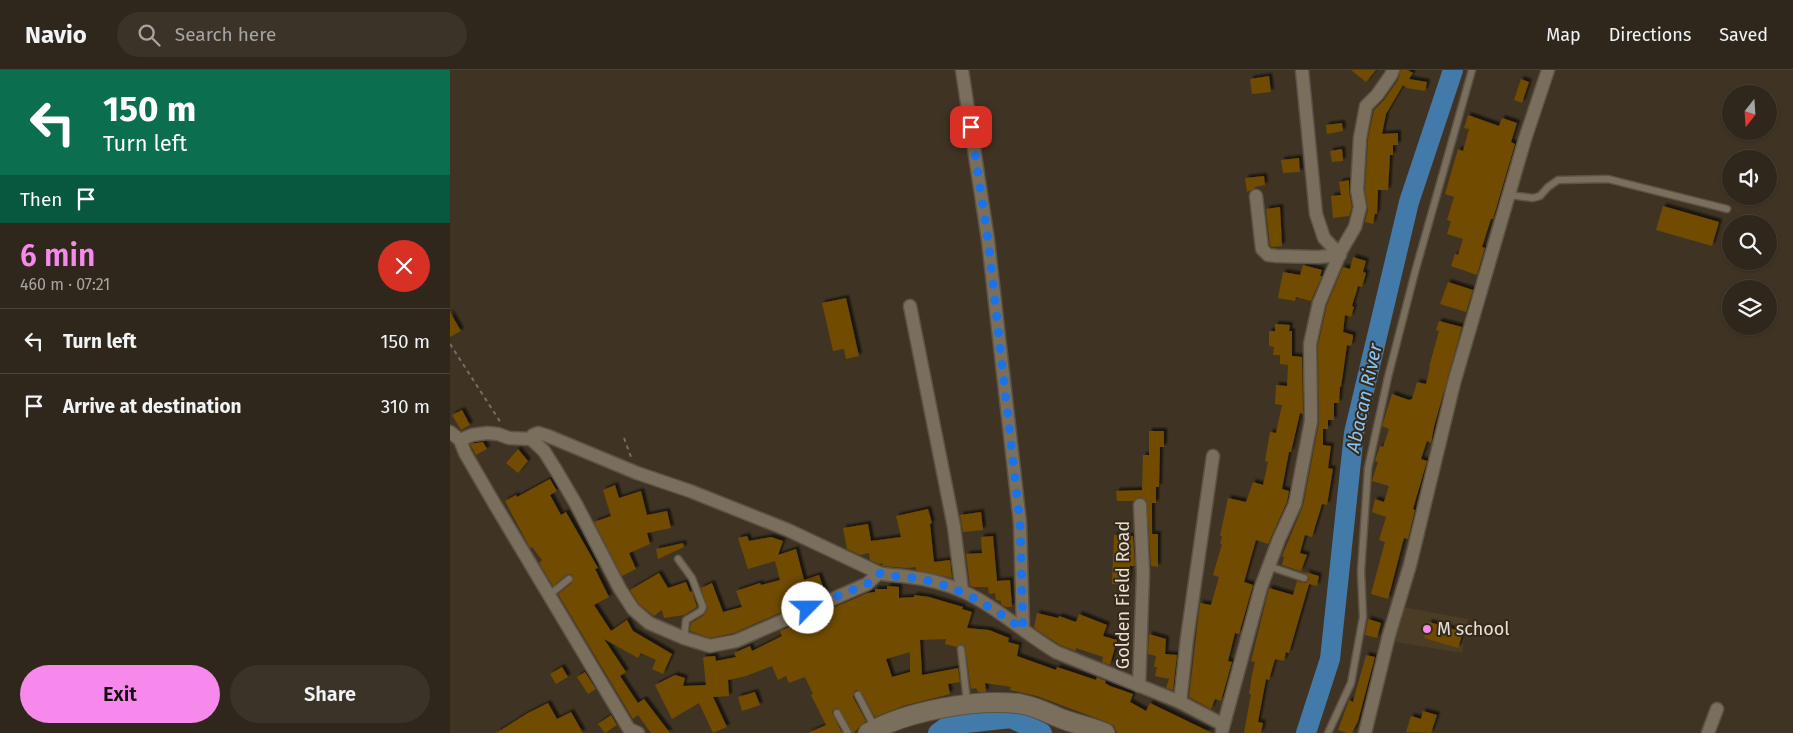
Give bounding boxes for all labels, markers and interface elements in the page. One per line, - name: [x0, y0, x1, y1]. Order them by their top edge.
- search box: [117, 12, 467, 57]
- text: Navio: [25, 21, 87, 49]
- icon: search: [135, 21, 163, 49]
- text: Search here: [175, 23, 276, 46]
- text: Map: [1546, 24, 1581, 46]
- text: Directions: [1609, 24, 1691, 46]
- text: Saved: [1719, 24, 1768, 46]
- north arrow: [1722, 85, 1778, 140]
- map controls: [1722, 85, 1777, 335]
- text: 150 m: [103, 88, 196, 130]
- icon: left: [20, 90, 85, 155]
- pin: [950, 106, 992, 148]
- icon: arrive: [957, 113, 985, 141]
- text: Turn left: [103, 130, 187, 157]
- button: sound: [1722, 150, 1777, 205]
- icon: arrive: [72, 185, 100, 213]
- text: Then: [20, 188, 62, 211]
- button: search: [1722, 215, 1777, 270]
- text: 6 min: [20, 238, 95, 274]
- button: close: [378, 240, 430, 292]
- text: 460 m · 07:21: [20, 275, 110, 294]
- button: layers: [1722, 280, 1777, 335]
- icon: left: [20, 327, 48, 355]
- text: Turn left: [63, 330, 137, 353]
- text: 150 m: [380, 330, 430, 353]
- water label: Abacan River: [1341, 341, 1387, 456]
- icon: arrive: [20, 392, 48, 420]
- text: Arrive at destination: [63, 395, 242, 418]
- text: 310 m: [381, 395, 430, 418]
- street label: Golden Field Road: [1112, 521, 1134, 669]
- position arrow: [781, 581, 833, 633]
- place label: M school: [1437, 618, 1510, 640]
- marker: M school: [1421, 623, 1433, 635]
- button: Exit: [20, 665, 220, 723]
- button: Share: [230, 665, 430, 723]

